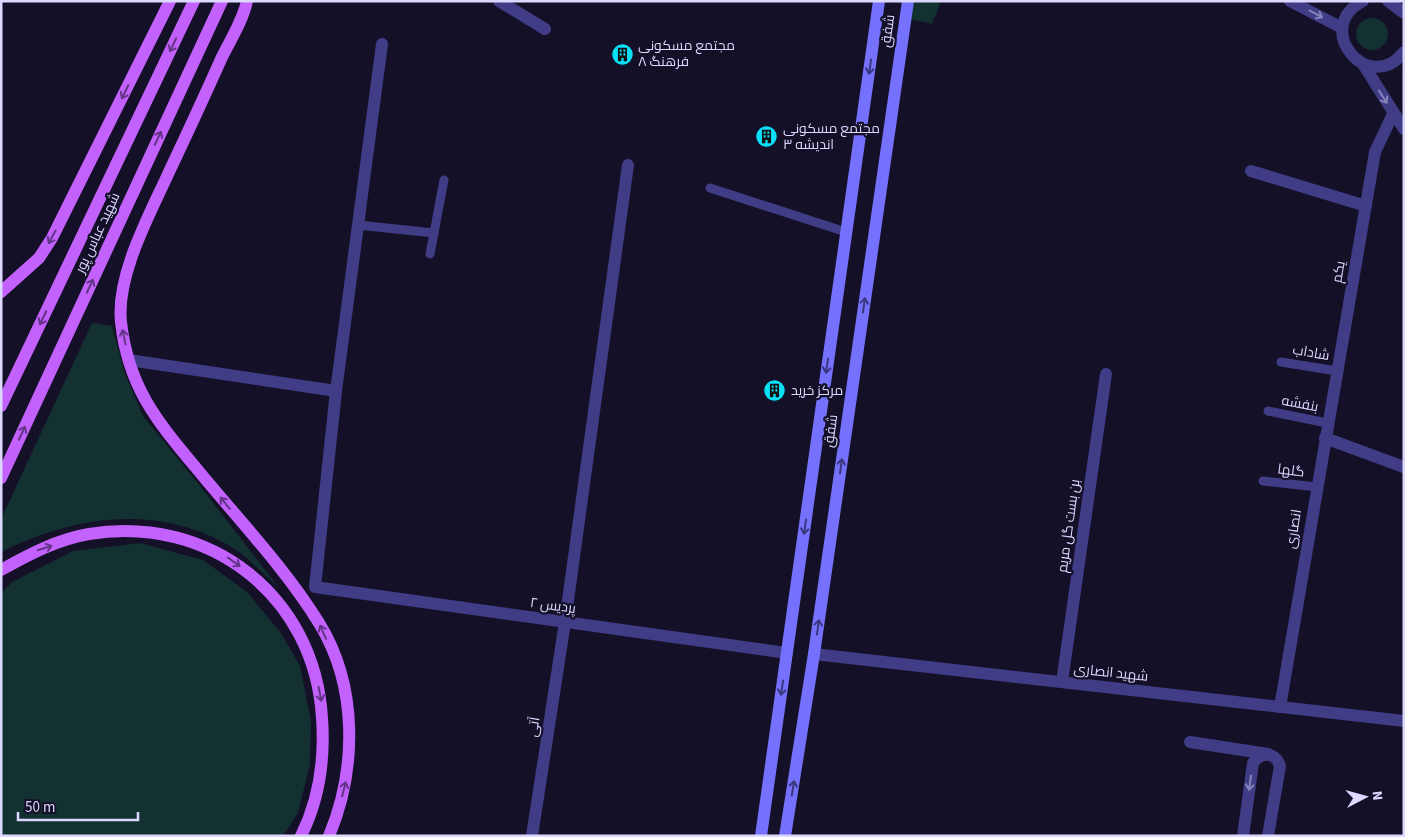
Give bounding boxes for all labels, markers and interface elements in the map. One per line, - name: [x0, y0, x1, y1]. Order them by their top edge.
- one-way arrow: [1308, 10, 1323, 19]
- street label: شفق: [876, 13, 900, 49]
- place label: مجتمع مسکونی فرهنگ ۸: [638, 36, 735, 72]
- one-way arrow: [168, 37, 177, 52]
- building icon: مجتمع مسکونی فرهنگ ۸: [610, 42, 634, 66]
- one-way arrow: [865, 58, 875, 74]
- one-way arrow: [120, 84, 129, 99]
- one-way arrow: [1378, 89, 1388, 103]
- place label: مجتمع مسکونی اندیشه ۳: [783, 119, 880, 155]
- building icon: مجتمع مسکونی اندیشه ۳: [755, 125, 779, 149]
- one-way arrow: [154, 131, 164, 146]
- street label: شهید عباس پور: [70, 189, 125, 278]
- one-way arrow: [47, 230, 57, 245]
- street label: یکم: [1327, 259, 1351, 285]
- one-way arrow: [86, 279, 95, 294]
- one-way arrow: [859, 298, 869, 314]
- one-way arrow: [38, 310, 47, 325]
- one-way arrow: [119, 329, 128, 345]
- street label: شاداب: [1291, 340, 1331, 366]
- one-way arrow: [822, 358, 832, 374]
- building icon: مرکز خرید: [763, 379, 787, 403]
- place label: مرکز خرید: [791, 381, 843, 401]
- street label: بنفشه: [1280, 391, 1320, 417]
- street label: شفق: [819, 413, 843, 449]
- one-way arrow: [17, 426, 27, 441]
- one-way arrow: [836, 459, 846, 475]
- street label: گلها: [1276, 459, 1306, 483]
- street label: بن بست گل مریم: [1053, 478, 1085, 574]
- one-way arrow: [219, 497, 230, 510]
- street label: انصاری: [1281, 508, 1307, 550]
- one-way arrow: [799, 519, 809, 535]
- one-way arrow: [36, 543, 52, 552]
- one-way arrow: [227, 557, 241, 567]
- street label: پردیس ۲: [529, 593, 577, 619]
- one-way arrow: [813, 619, 823, 635]
- one-way arrow: [318, 625, 328, 640]
- street label: شهید انصاری: [1073, 659, 1149, 687]
- one-way arrow: [777, 680, 787, 696]
- one-way arrow: [315, 685, 325, 701]
- street label: آتی: [523, 715, 545, 738]
- north arrow: [1340, 772, 1390, 822]
- one-way arrow: [1245, 775, 1255, 791]
- one-way arrow: [788, 780, 798, 796]
- one-way arrow: [340, 782, 349, 798]
- scale bar: [18, 790, 138, 822]
- text: N: [1367, 790, 1387, 801]
- text: 50 m: [25, 797, 55, 818]

